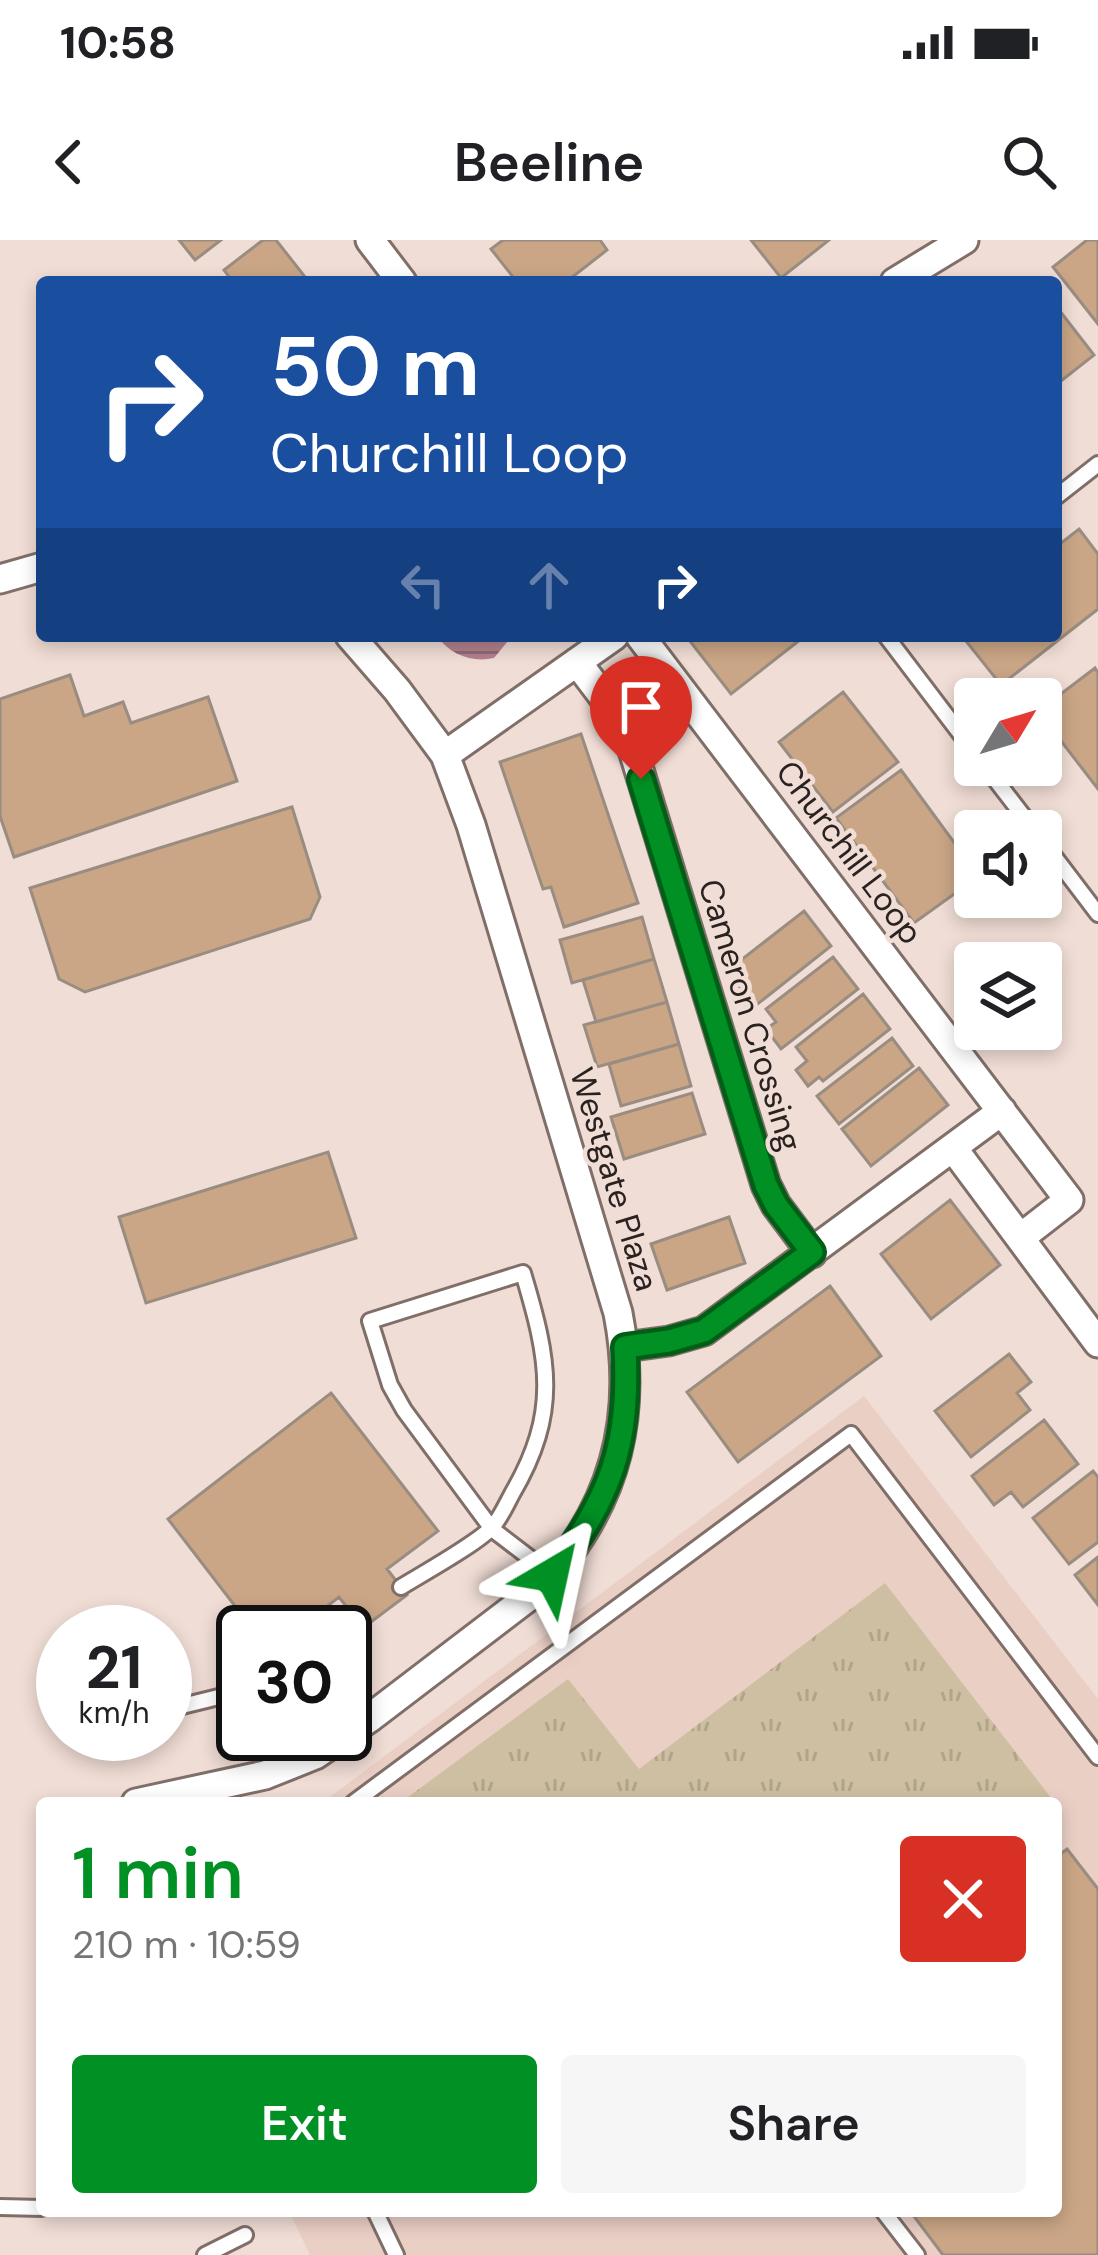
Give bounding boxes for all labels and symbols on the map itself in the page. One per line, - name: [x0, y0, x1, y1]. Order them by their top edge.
- pin: [590, 656, 692, 779]
- north arrow: [954, 678, 1062, 786]
- street label: Churchill Loop: [767, 752, 933, 953]
- street label: Cameron Crossing: [689, 874, 812, 1156]
- street label: Westgate Plaza: [560, 1062, 669, 1296]
- position arrow: [489, 1512, 615, 1638]
- speed limit sign: 30: [216, 1605, 372, 1761]

